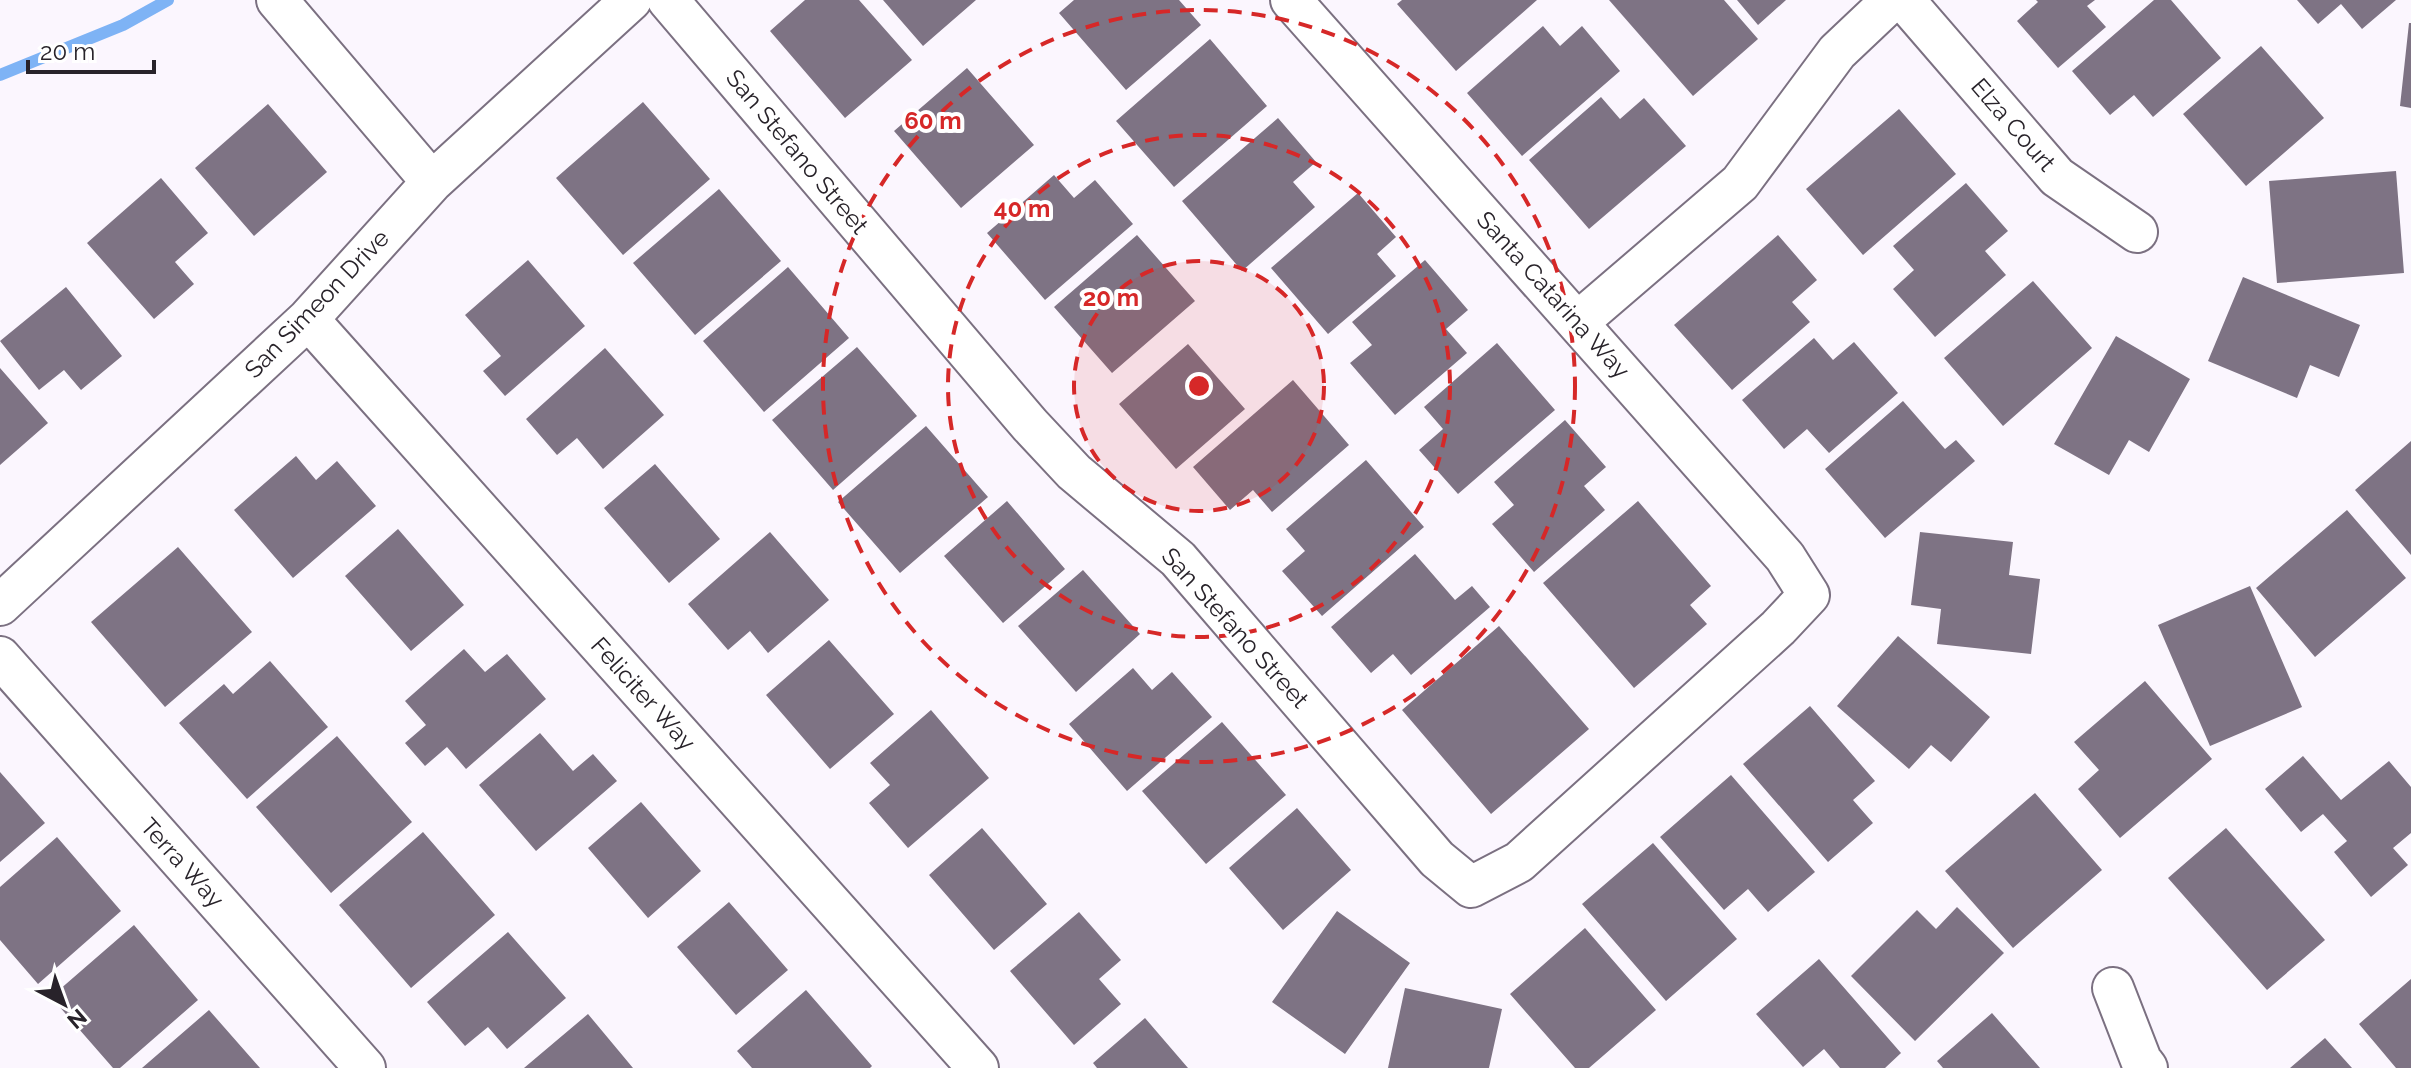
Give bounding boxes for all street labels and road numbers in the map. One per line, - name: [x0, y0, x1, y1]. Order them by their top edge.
- street label: San Stefano Street: [720, 64, 875, 240]
- street label: Elza Court: [1965, 72, 2062, 177]
- street label: Santa Catarina Way: [1471, 205, 1636, 384]
- street label: San Simeon Drive: [238, 223, 395, 384]
- street label: San Stefano Street: [1156, 542, 1315, 714]
- street label: Feliciter Way: [585, 631, 702, 756]
- street label: Terra Way: [135, 812, 230, 914]

